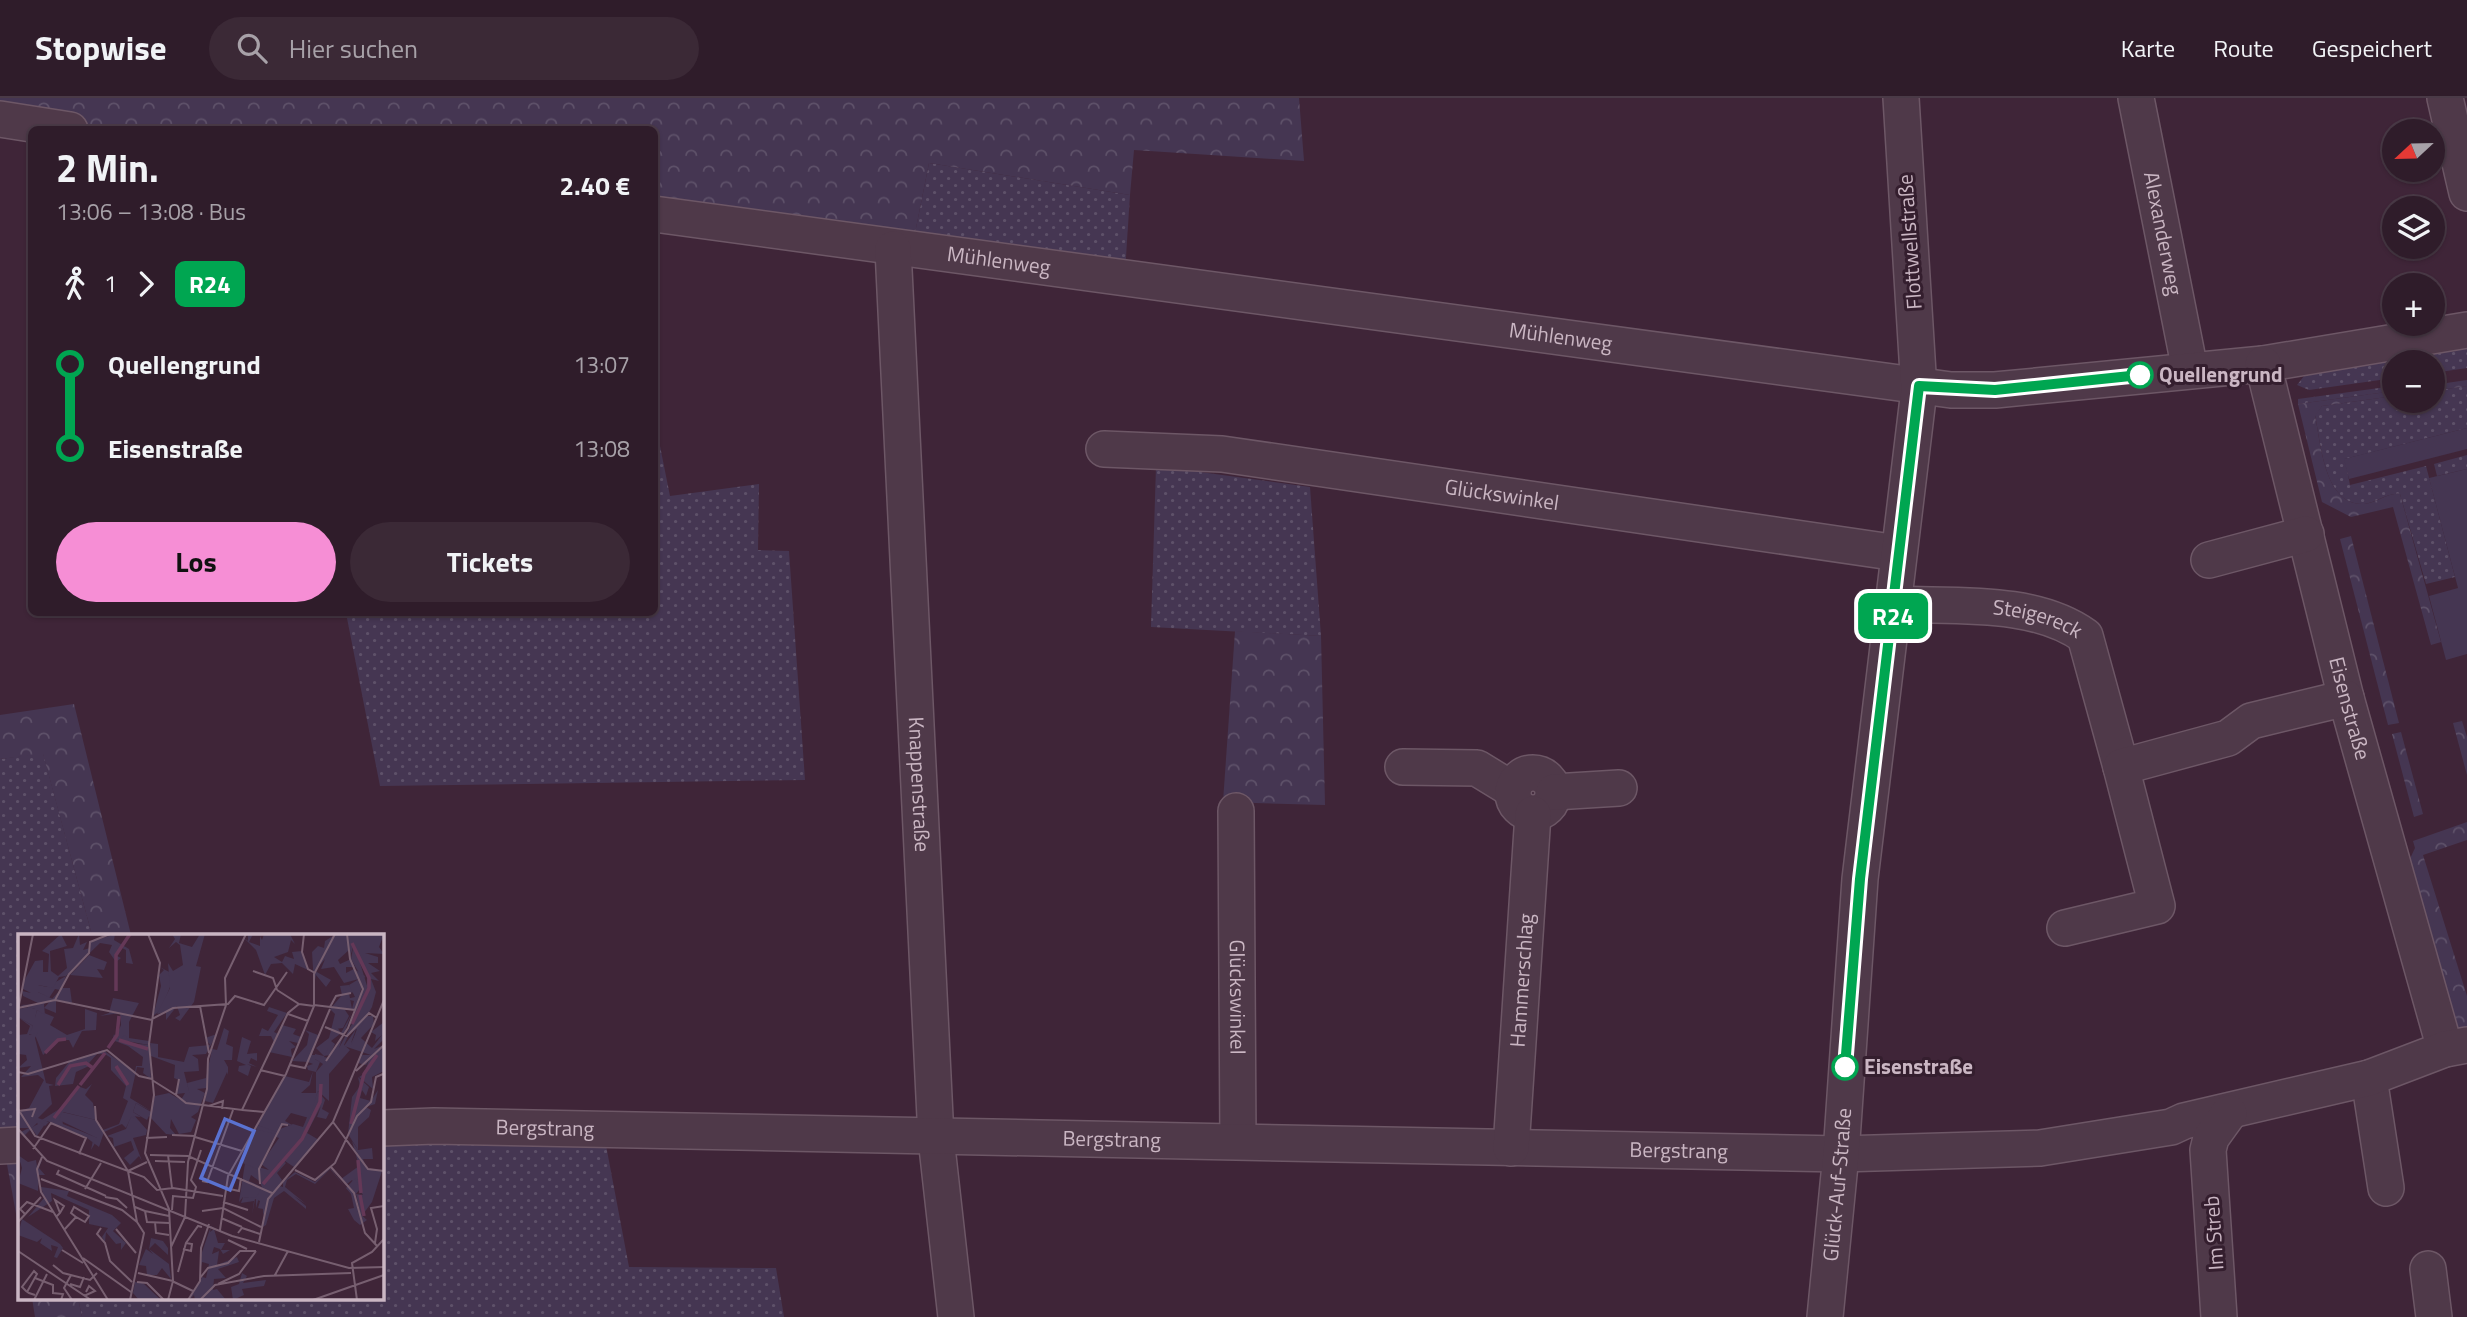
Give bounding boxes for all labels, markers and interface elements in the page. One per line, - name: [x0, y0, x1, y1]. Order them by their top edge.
- search box: [209, 17, 699, 80]
- text: Stopwise: [35, 23, 167, 73]
- icon: search: [233, 29, 271, 67]
- text: Hier suchen: [289, 29, 418, 68]
- text: Karte: [2121, 30, 2175, 66]
- text: Route: [2213, 30, 2274, 66]
- text: Gespeichert: [2312, 30, 2432, 66]
- north arrow: [2382, 119, 2445, 182]
- map controls: [2382, 119, 2445, 413]
- text: 2 Min.: [56, 139, 159, 197]
- text: 2.40 €: [559, 166, 630, 205]
- street label: Alexanderweg: [2136, 169, 2192, 298]
- street label: Flottwellstraße: [1888, 173, 1930, 311]
- text: 13:06 – 13:08 · Bus: [56, 194, 246, 229]
- button: layers: [2382, 196, 2445, 259]
- street label: Mühlenweg: [945, 237, 1053, 283]
- icon: walk: [56, 265, 94, 303]
- icon: forward: [127, 265, 165, 303]
- text: 1: [104, 266, 117, 301]
- text: R24: [189, 266, 231, 302]
- button: +: [2382, 273, 2445, 336]
- street label: Mühlenweg: [1507, 313, 1615, 359]
- text: Quellengrund: [108, 345, 261, 384]
- text: 13:07: [573, 347, 630, 382]
- button: −: [2382, 350, 2445, 413]
- place label: Quellengrund: [2159, 358, 2282, 390]
- marker: Quellengrund: [2127, 362, 2153, 388]
- text: Eisenstraße: [108, 429, 243, 468]
- text: 13:08: [573, 431, 630, 466]
- street label: Glückswinkel: [1443, 470, 1561, 518]
- button: Los: [56, 522, 336, 602]
- button: Tickets: [350, 522, 630, 602]
- street label: Steigereck: [1991, 590, 2089, 646]
- line badge: R24: [1853, 593, 1933, 639]
- text: R24: [1872, 598, 1914, 634]
- street label: Eisenstraße: [2321, 653, 2380, 763]
- street label: Knappenstraße: [901, 716, 939, 853]
- street label: Hammerschlag: [1501, 912, 1541, 1048]
- inset map: [18, 934, 383, 1300]
- street label: Glückswinkel: [1222, 939, 1254, 1055]
- place label: Eisenstraße: [1864, 1050, 1973, 1082]
- marker: Eisenstraße: [1832, 1054, 1858, 1080]
- street label: Glück-Auf-Straße: [1814, 1107, 1859, 1263]
- street label: Bergstrang: [495, 1110, 595, 1144]
- street label: Bergstrang: [1062, 1122, 1162, 1155]
- street label: Bergstrang: [1629, 1133, 1728, 1167]
- street label: Im Streb: [2194, 1195, 2232, 1271]

